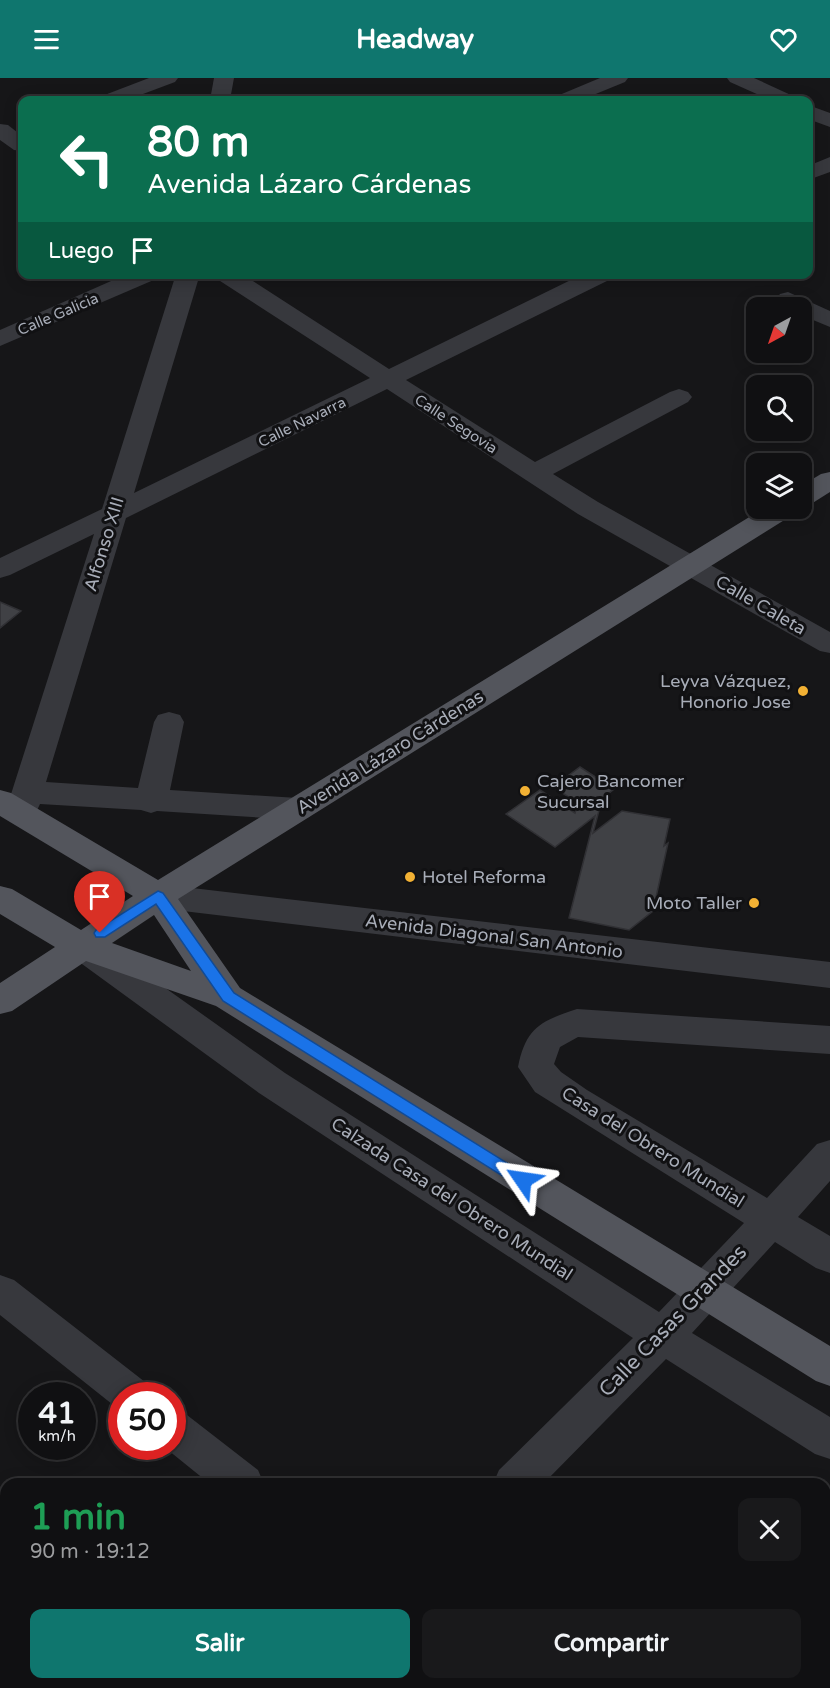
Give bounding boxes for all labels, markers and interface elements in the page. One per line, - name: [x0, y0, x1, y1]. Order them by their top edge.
- icon: menu: [30, 23, 63, 56]
- text: Headway: [356, 23, 474, 56]
- icon: heart: [767, 23, 800, 56]
- text: 80 m: [147, 117, 249, 168]
- icon: left: [48, 120, 126, 198]
- text: Avenida Lázaro Cárdenas: [147, 168, 471, 201]
- icon: arrive: [126, 234, 159, 267]
- text: Luego: [48, 238, 114, 264]
- street label: Calle Galicia: [15, 289, 101, 339]
- north arrow: [746, 297, 812, 363]
- map controls: [746, 297, 812, 519]
- button: search: [746, 375, 812, 441]
- street label: Calle Segovia: [411, 391, 501, 457]
- street label: Calle Navarra: [255, 393, 349, 451]
- button: layers: [746, 453, 812, 519]
- street label: Alfonso XIII: [79, 494, 129, 594]
- street label: Calle Caleta: [712, 570, 810, 640]
- place label: Leyva Vázquez, Honorio Jose: [660, 670, 791, 713]
- marker: Leyva Vázquez, Honorio Jose: [796, 684, 810, 698]
- street label: Avenida Lázaro Cárdenas: [292, 685, 488, 819]
- place label: Cajero Bancomer Sucursal: [537, 770, 684, 813]
- marker: Cajero Bancomer Sucursal: [518, 784, 532, 798]
- place label: Hotel Reforma: [422, 866, 546, 888]
- marker: Hotel Reforma: [403, 870, 417, 884]
- pin: [74, 871, 125, 933]
- icon: arrive: [83, 880, 116, 913]
- place label: Moto Taller: [646, 892, 742, 914]
- marker: Moto Taller: [747, 896, 761, 910]
- street label: Avenida Diagonal San Antonio: [364, 909, 624, 963]
- street label: Casa del Obrero Mundial: [558, 1082, 748, 1212]
- street label: Calzada Casa del Obrero Mundial: [327, 1113, 577, 1285]
- position arrow: [491, 1148, 555, 1212]
- street label: Calle Casas Grandes: [594, 1240, 752, 1402]
- speed limit sign: 50: [108, 1382, 186, 1460]
- text: 41: [38, 1395, 76, 1432]
- text: km/h: [38, 1427, 76, 1445]
- text: 1 min: [30, 1496, 126, 1539]
- button: close: [738, 1498, 801, 1561]
- text: 90 m · 19:12: [30, 1540, 150, 1564]
- button: Salir: [30, 1609, 410, 1678]
- button: Compartir: [422, 1609, 801, 1678]

